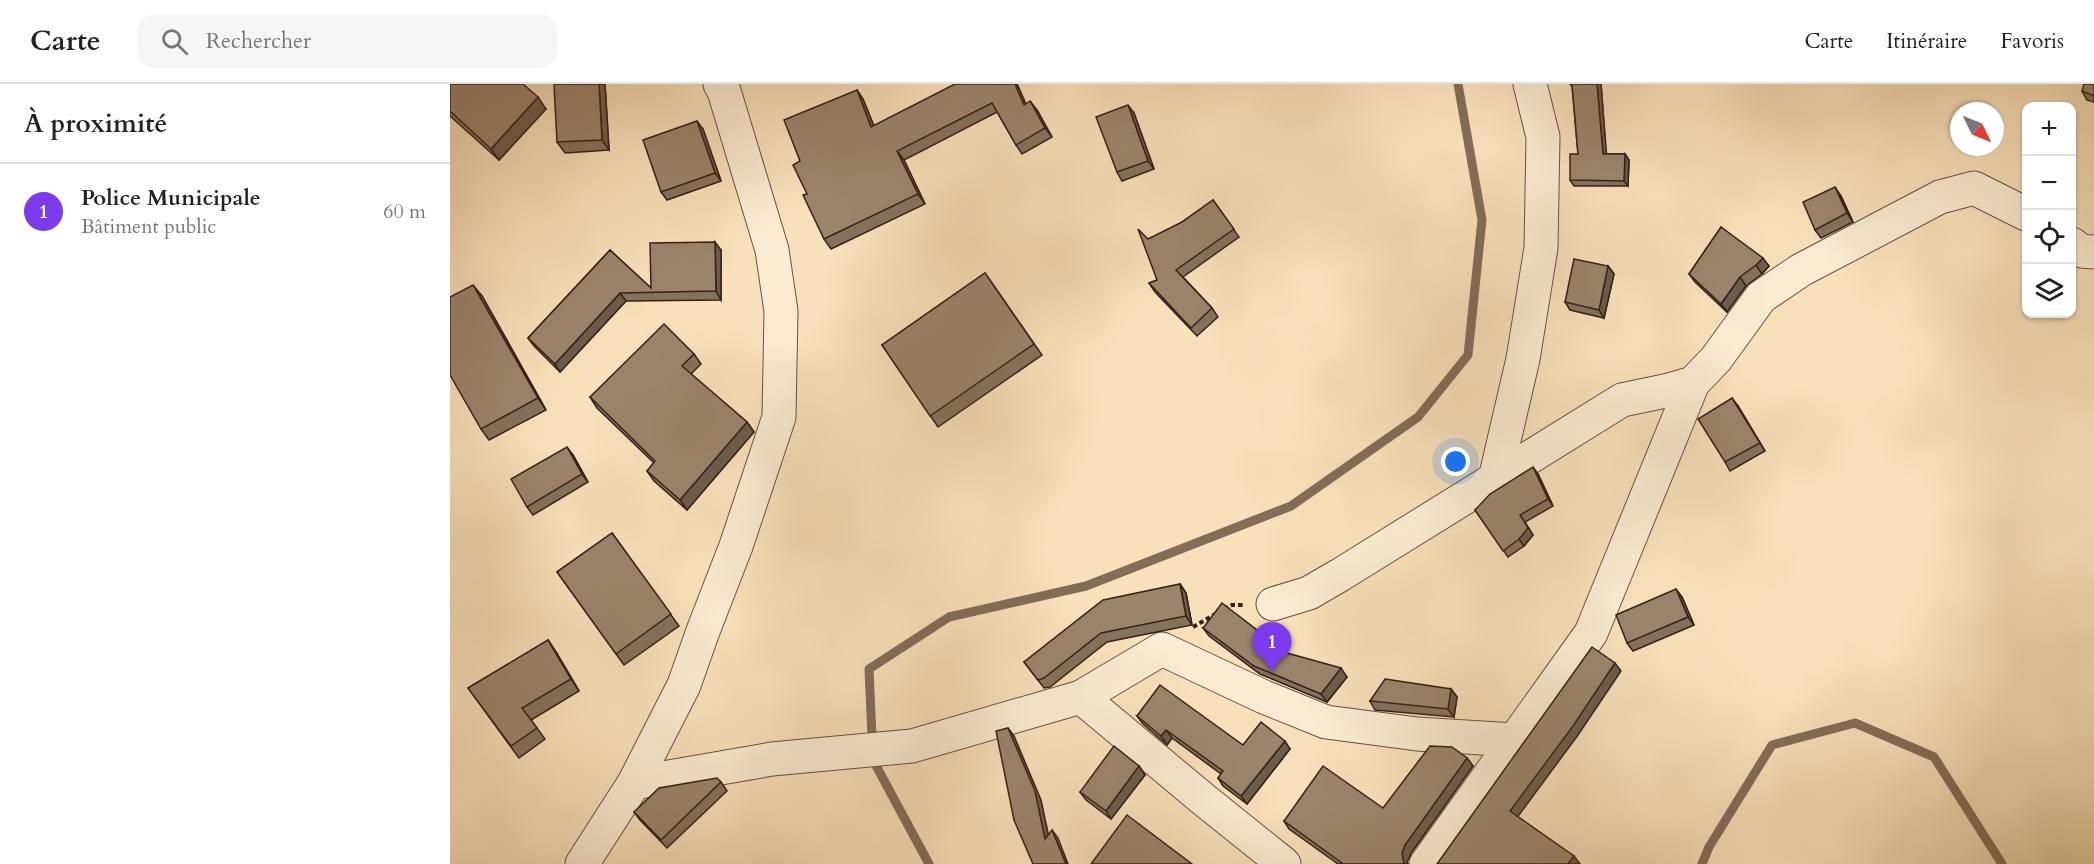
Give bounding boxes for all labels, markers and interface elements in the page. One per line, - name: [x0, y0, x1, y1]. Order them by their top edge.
- search box: [137, 14, 557, 68]
- text: Carte: [30, 22, 101, 60]
- icon: search: [158, 25, 191, 58]
- text: Rechercher: [206, 26, 311, 56]
- text: Carte: [1804, 27, 1853, 56]
- text: Itinéraire: [1886, 27, 1967, 56]
- text: Favoris: [2000, 27, 2064, 56]
- north arrow: [1950, 102, 2004, 156]
- map controls: [2022, 102, 2076, 318]
- button: +: [2022, 102, 2076, 156]
- text: À proximité: [24, 106, 167, 141]
- button: −: [2022, 156, 2076, 210]
- text: Police Municipale: [81, 183, 261, 213]
- text: 1: [38, 198, 49, 225]
- text: 60 m: [383, 198, 426, 225]
- button: locate: [2022, 210, 2076, 264]
- text: Bâtiment public: [81, 213, 216, 240]
- button: layers: [2022, 264, 2076, 318]
- your location: [1441, 447, 1470, 476]
- pin: 1: [1252, 622, 1292, 672]

